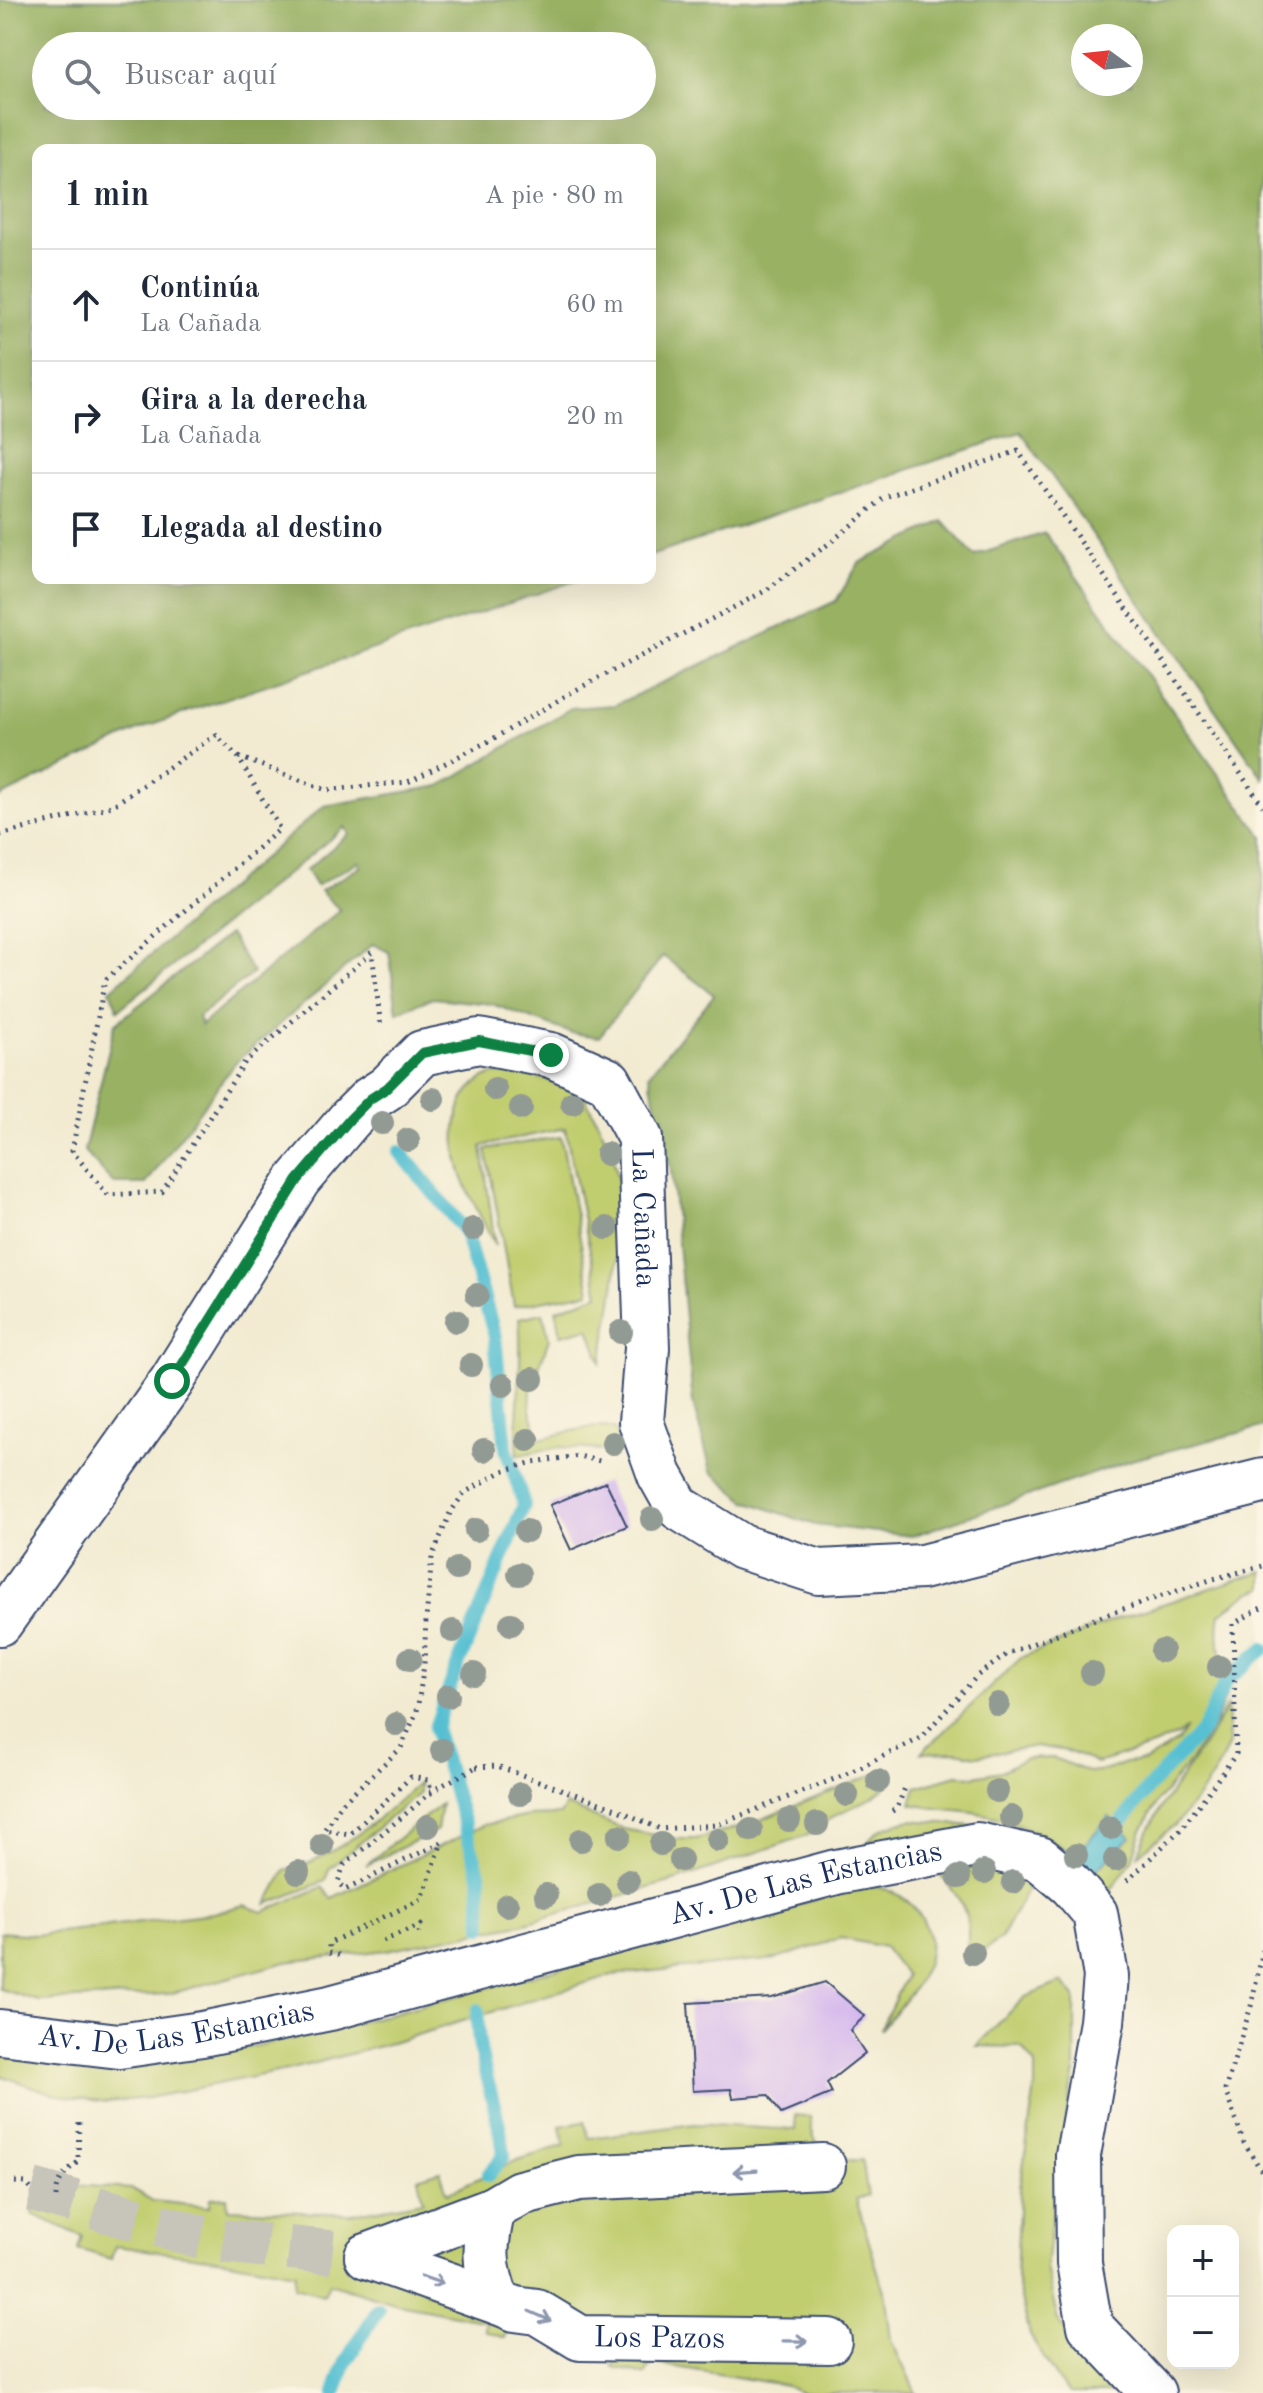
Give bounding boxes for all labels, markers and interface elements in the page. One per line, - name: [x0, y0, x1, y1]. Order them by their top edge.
- north arrow: [1071, 24, 1143, 96]
- search box: [32, 32, 656, 120]
- icon: search: [60, 54, 104, 98]
- text: Buscar aquí: [124, 61, 276, 91]
- text: 1 min: [64, 179, 149, 213]
- text: A pie · 80 m: [484, 183, 624, 209]
- text: Continúa: [140, 274, 260, 304]
- icon: ahead: [64, 283, 108, 327]
- text: 60 m: [566, 292, 624, 318]
- text: La Cañada: [140, 311, 261, 337]
- text: Gira a la derecha: [140, 386, 367, 416]
- icon: right: [64, 395, 108, 439]
- text: 20 m: [566, 404, 624, 430]
- text: La Cañada: [140, 423, 261, 449]
- icon: arrive: [64, 507, 108, 551]
- text: Llegada al destino: [140, 514, 383, 544]
- route end: [533, 1037, 569, 1073]
- street label: La Cañada: [625, 1147, 660, 1288]
- route start: [154, 1363, 190, 1399]
- street label: Av. De Las Estancias: [666, 1837, 945, 1931]
- street label: Av. De Las Estancias: [36, 1997, 317, 2062]
- one-way arrow: [732, 2164, 759, 2179]
- map controls: [1167, 2225, 1239, 2369]
- button: +: [1167, 2225, 1239, 2297]
- one-way arrow: [419, 2274, 444, 2289]
- button: −: [1167, 2297, 1239, 2369]
- one-way arrow: [528, 2310, 552, 2325]
- street label: Los Pazos: [593, 2323, 725, 2355]
- one-way arrow: [781, 2333, 808, 2349]

